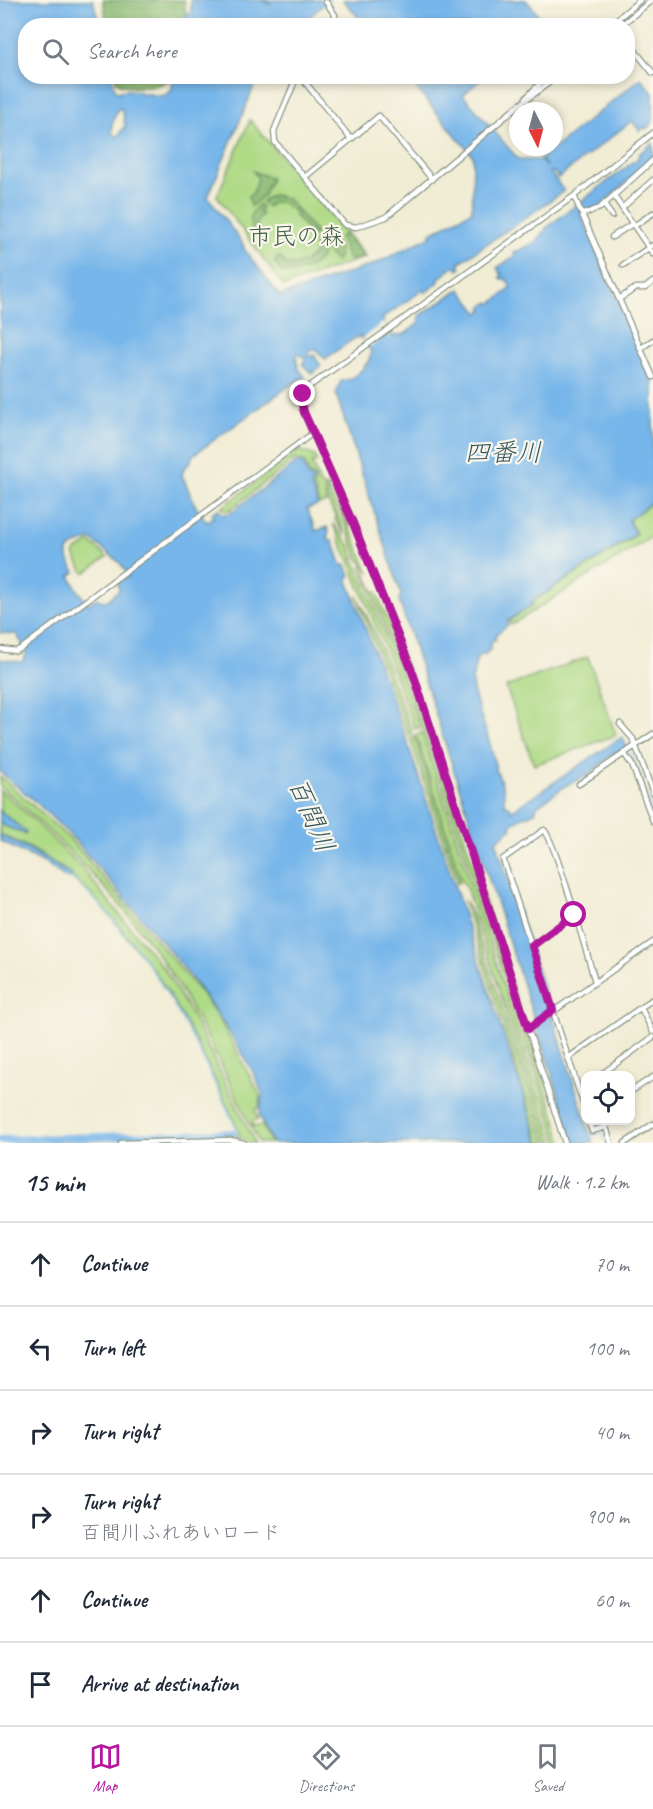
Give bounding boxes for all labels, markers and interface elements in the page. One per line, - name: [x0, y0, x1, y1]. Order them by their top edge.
- search box: [18, 18, 635, 84]
- icon: search: [39, 35, 72, 68]
- text: Search here: [87, 37, 177, 65]
- north arrow: [509, 102, 563, 156]
- park label: 市民の森: [248, 221, 344, 251]
- route end: [289, 380, 315, 406]
- water label: 四番川: [464, 436, 542, 469]
- water label: 百間川: [281, 773, 342, 858]
- route start: [560, 901, 586, 927]
- map controls: [581, 1071, 635, 1125]
- button: locate: [581, 1071, 635, 1125]
- text: 15 min: [24, 1166, 85, 1199]
- text: Walk · 1.2 km: [535, 1170, 629, 1195]
- icon: ahead: [24, 1248, 57, 1281]
- text: Continue: [81, 1250, 147, 1278]
- text: 70 m: [595, 1252, 629, 1277]
- icon: left: [24, 1332, 57, 1365]
- text: Turn left: [81, 1334, 145, 1362]
- text: 100 m: [586, 1336, 629, 1361]
- icon: right: [24, 1416, 57, 1449]
- text: Turn right: [81, 1418, 158, 1446]
- text: 40 m: [595, 1420, 629, 1445]
- text: Turn right: [81, 1488, 158, 1516]
- icon: right: [24, 1500, 57, 1533]
- text: 900 m: [586, 1504, 629, 1529]
- text: 百間川ふれあいロード: [81, 1520, 281, 1545]
- icon: ahead: [24, 1584, 57, 1617]
- text: Continue: [81, 1586, 147, 1614]
- text: 60 m: [595, 1588, 629, 1613]
- icon: arrive: [24, 1668, 57, 1701]
- text: Arrive at destination: [81, 1670, 238, 1698]
- tab: Map: [89, 1740, 122, 1796]
- tab: Directions: [299, 1740, 354, 1796]
- tab: Saved: [531, 1740, 564, 1796]

